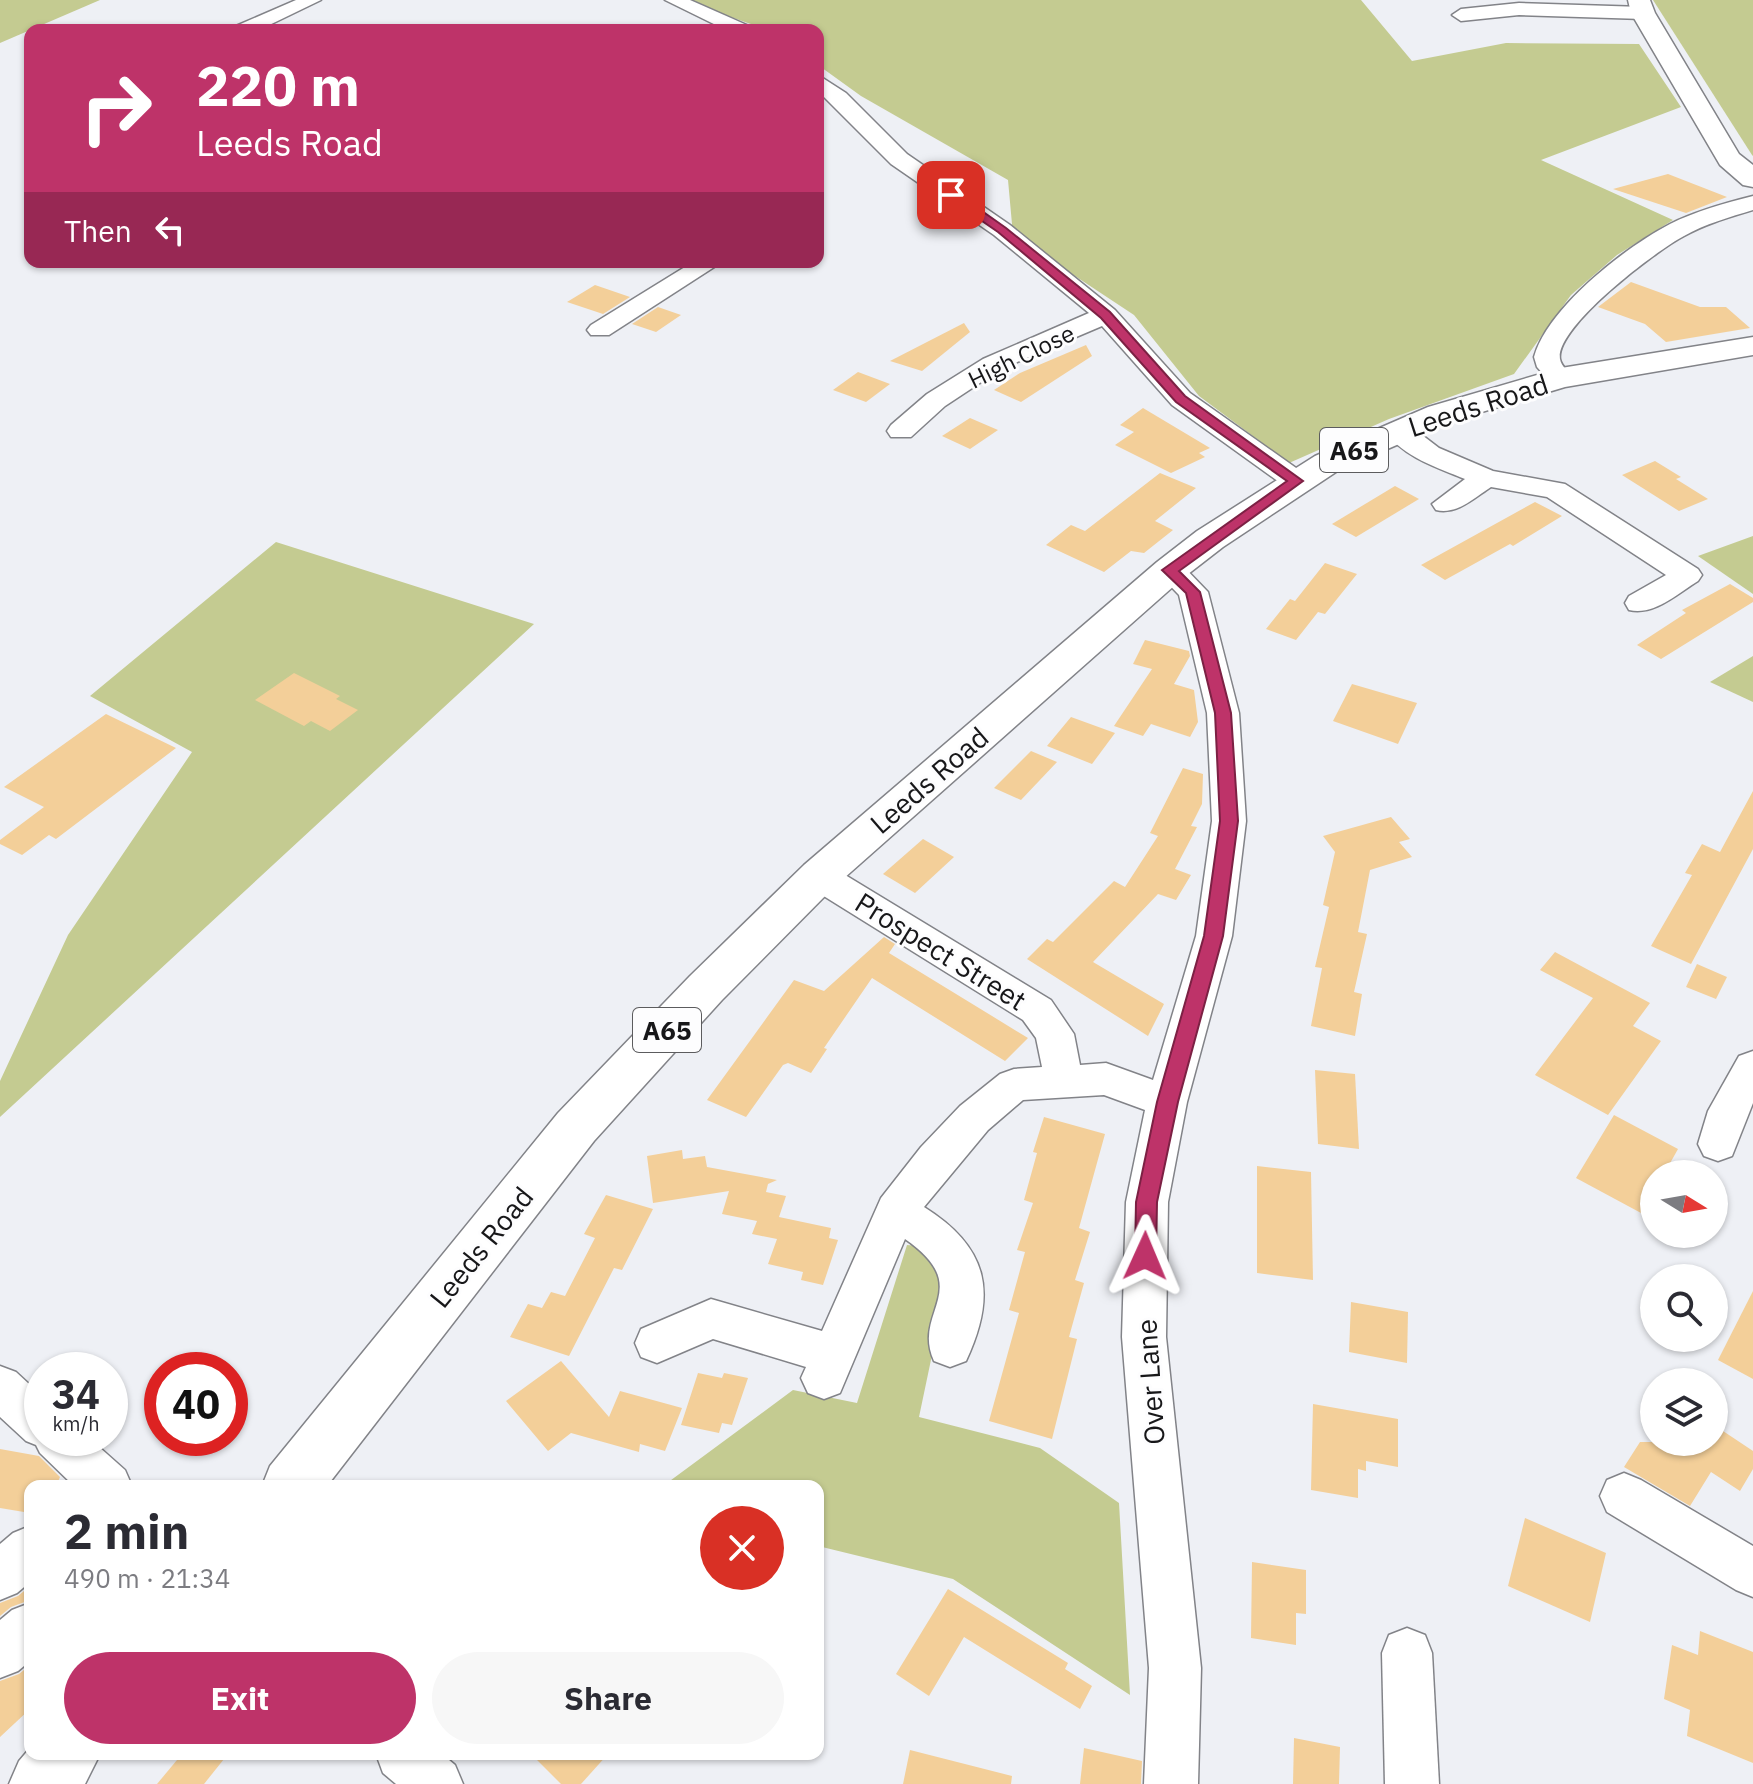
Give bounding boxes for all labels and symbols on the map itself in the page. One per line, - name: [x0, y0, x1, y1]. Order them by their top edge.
- pin: [917, 161, 985, 229]
- street label: High Close: [962, 316, 1080, 396]
- street label: Leeds Road: [1403, 365, 1553, 445]
- road number: A65: [1320, 428, 1388, 472]
- street label: Leeds Road: [862, 718, 996, 842]
- street label: Prospect Street: [848, 884, 1034, 1018]
- road number: A65: [633, 1008, 701, 1052]
- north arrow: [1640, 1160, 1728, 1248]
- street label: Leeds Road: [421, 1179, 541, 1315]
- position arrow: [1103, 1214, 1187, 1298]
- street label: Over Lane: [1127, 1318, 1173, 1446]
- speed limit sign: 40: [144, 1352, 248, 1456]

